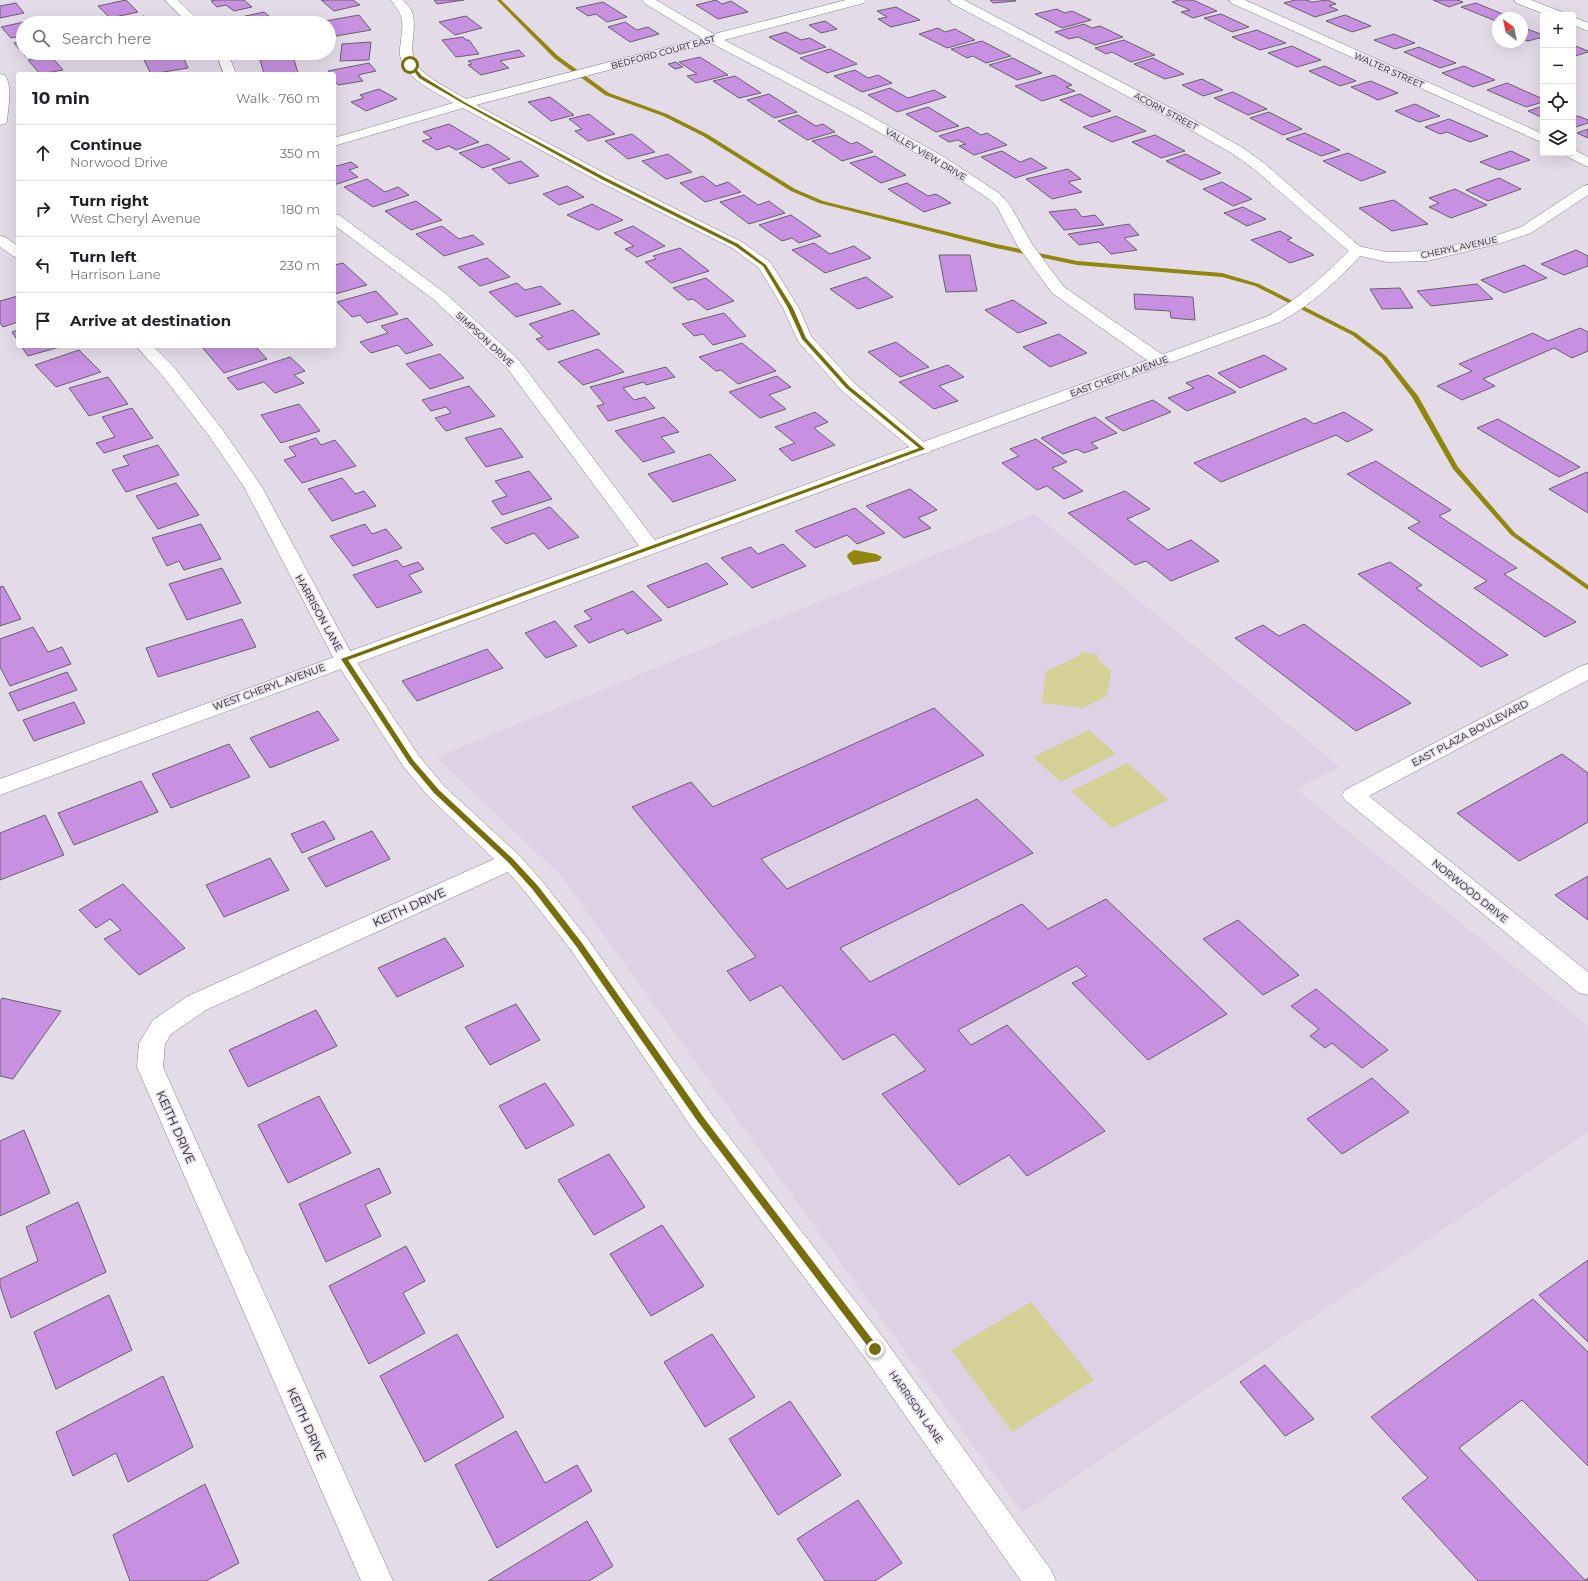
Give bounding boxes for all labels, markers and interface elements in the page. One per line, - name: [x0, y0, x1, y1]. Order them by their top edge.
- north arrow: [1492, 12, 1528, 48]
- map controls: [1540, 12, 1576, 156]
- button: +: [1540, 12, 1576, 48]
- search box: [16, 16, 336, 60]
- icon: search: [30, 27, 52, 49]
- text: Search here: [62, 29, 151, 48]
- street label: BEDFORD COURT EAST: [610, 33, 717, 71]
- button: −: [1540, 48, 1576, 84]
- street label: WALTER STREET: [1352, 50, 1426, 91]
- route start: [401, 56, 419, 74]
- button: locate: [1540, 84, 1576, 120]
- text: 10 min: [32, 88, 90, 108]
- text: Walk · 760 m: [236, 90, 320, 106]
- street label: ACORN STREET: [1132, 90, 1200, 133]
- button: layers: [1540, 120, 1576, 156]
- street label: VALLEY VIEW DRIVE: [883, 125, 969, 183]
- text: Continue: [70, 135, 142, 154]
- icon: ahead: [32, 142, 54, 164]
- text: 350 m: [280, 145, 320, 161]
- text: Norwood Drive: [70, 154, 168, 170]
- text: Turn right: [70, 191, 149, 210]
- icon: right: [32, 198, 54, 220]
- text: 180 m: [281, 201, 320, 217]
- text: West Cheryl Avenue: [70, 210, 201, 226]
- street label: CHERYL AVENUE: [1420, 233, 1498, 261]
- text: Turn left: [70, 247, 137, 266]
- icon: left: [32, 254, 54, 276]
- text: 230 m: [279, 257, 320, 273]
- text: Harrison Lane: [70, 266, 161, 282]
- street label: SIMPSON DRIVE: [454, 309, 516, 369]
- icon: arrive: [32, 310, 54, 332]
- text: Arrive at destination: [70, 311, 231, 330]
- street label: EAST CHERYL AVENUE: [1068, 353, 1170, 399]
- street label: HARRISON LANE: [292, 572, 346, 654]
- street label: WEST CHERYL AVENUE: [211, 660, 327, 713]
- street label: EAST PLAZA BOULEVARD: [1409, 697, 1531, 769]
- street label: NORWOOD DRIVE: [1429, 856, 1511, 926]
- street label: KEITH DRIVE: [370, 884, 448, 930]
- street label: KEITH DRIVE: [153, 1088, 199, 1166]
- route end: [866, 1340, 884, 1358]
- street label: HARRISON LANE: [886, 1368, 946, 1446]
- street label: KEITH DRIVE: [284, 1385, 330, 1463]

